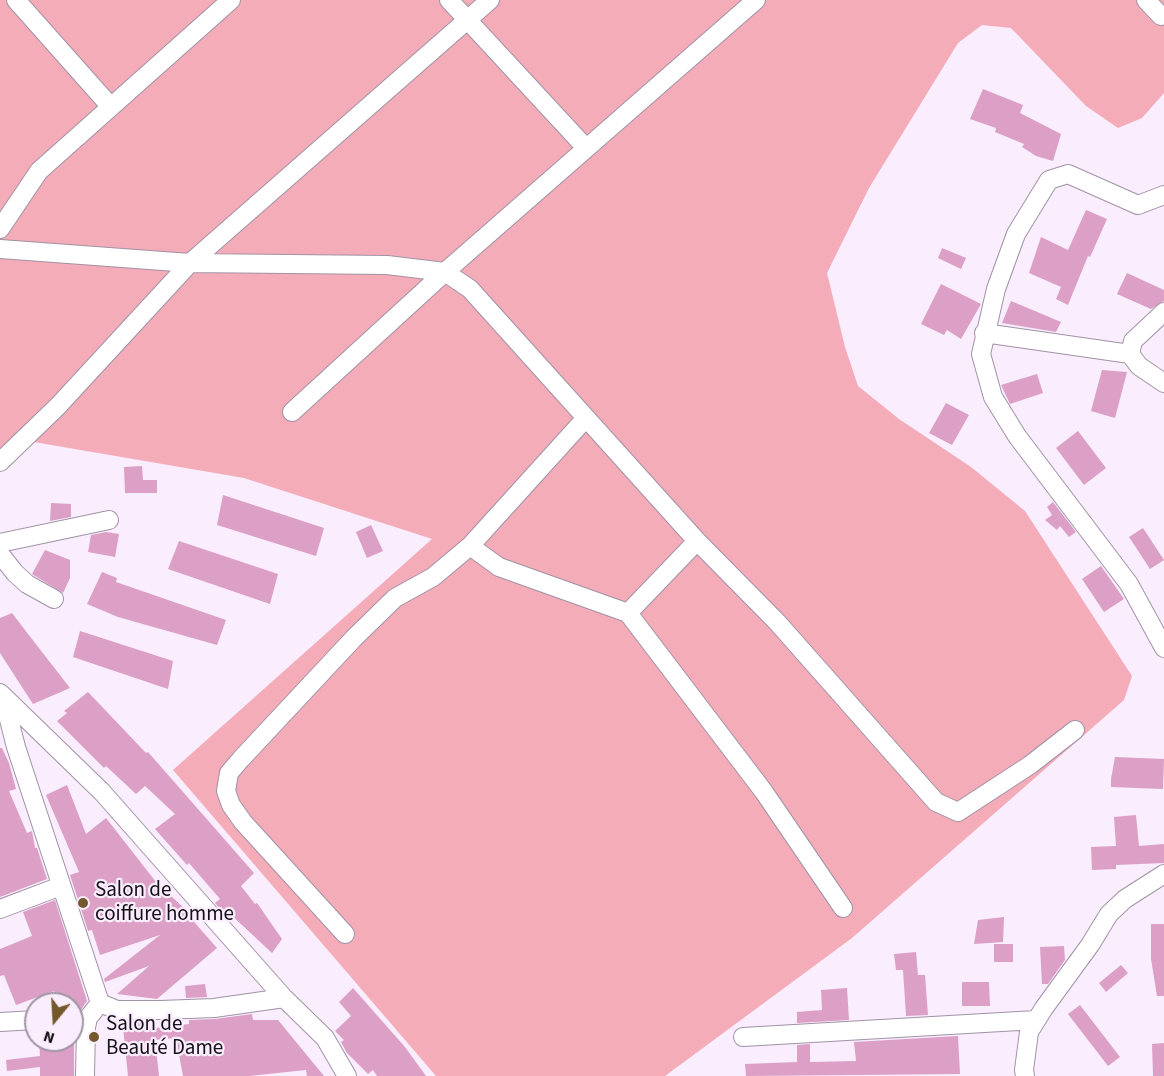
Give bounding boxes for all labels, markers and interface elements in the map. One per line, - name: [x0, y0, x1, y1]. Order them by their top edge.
- place label: Salon de coiffure homme: [95, 878, 234, 928]
- marker: Salon de coiffure homme: [76, 896, 90, 910]
- north arrow: [24, 992, 84, 1052]
- place label: Salon de Beauté Dame: [106, 1012, 223, 1062]
- text: N: [41, 1025, 58, 1049]
- marker: Salon de Beauté Dame: [87, 1030, 101, 1044]

